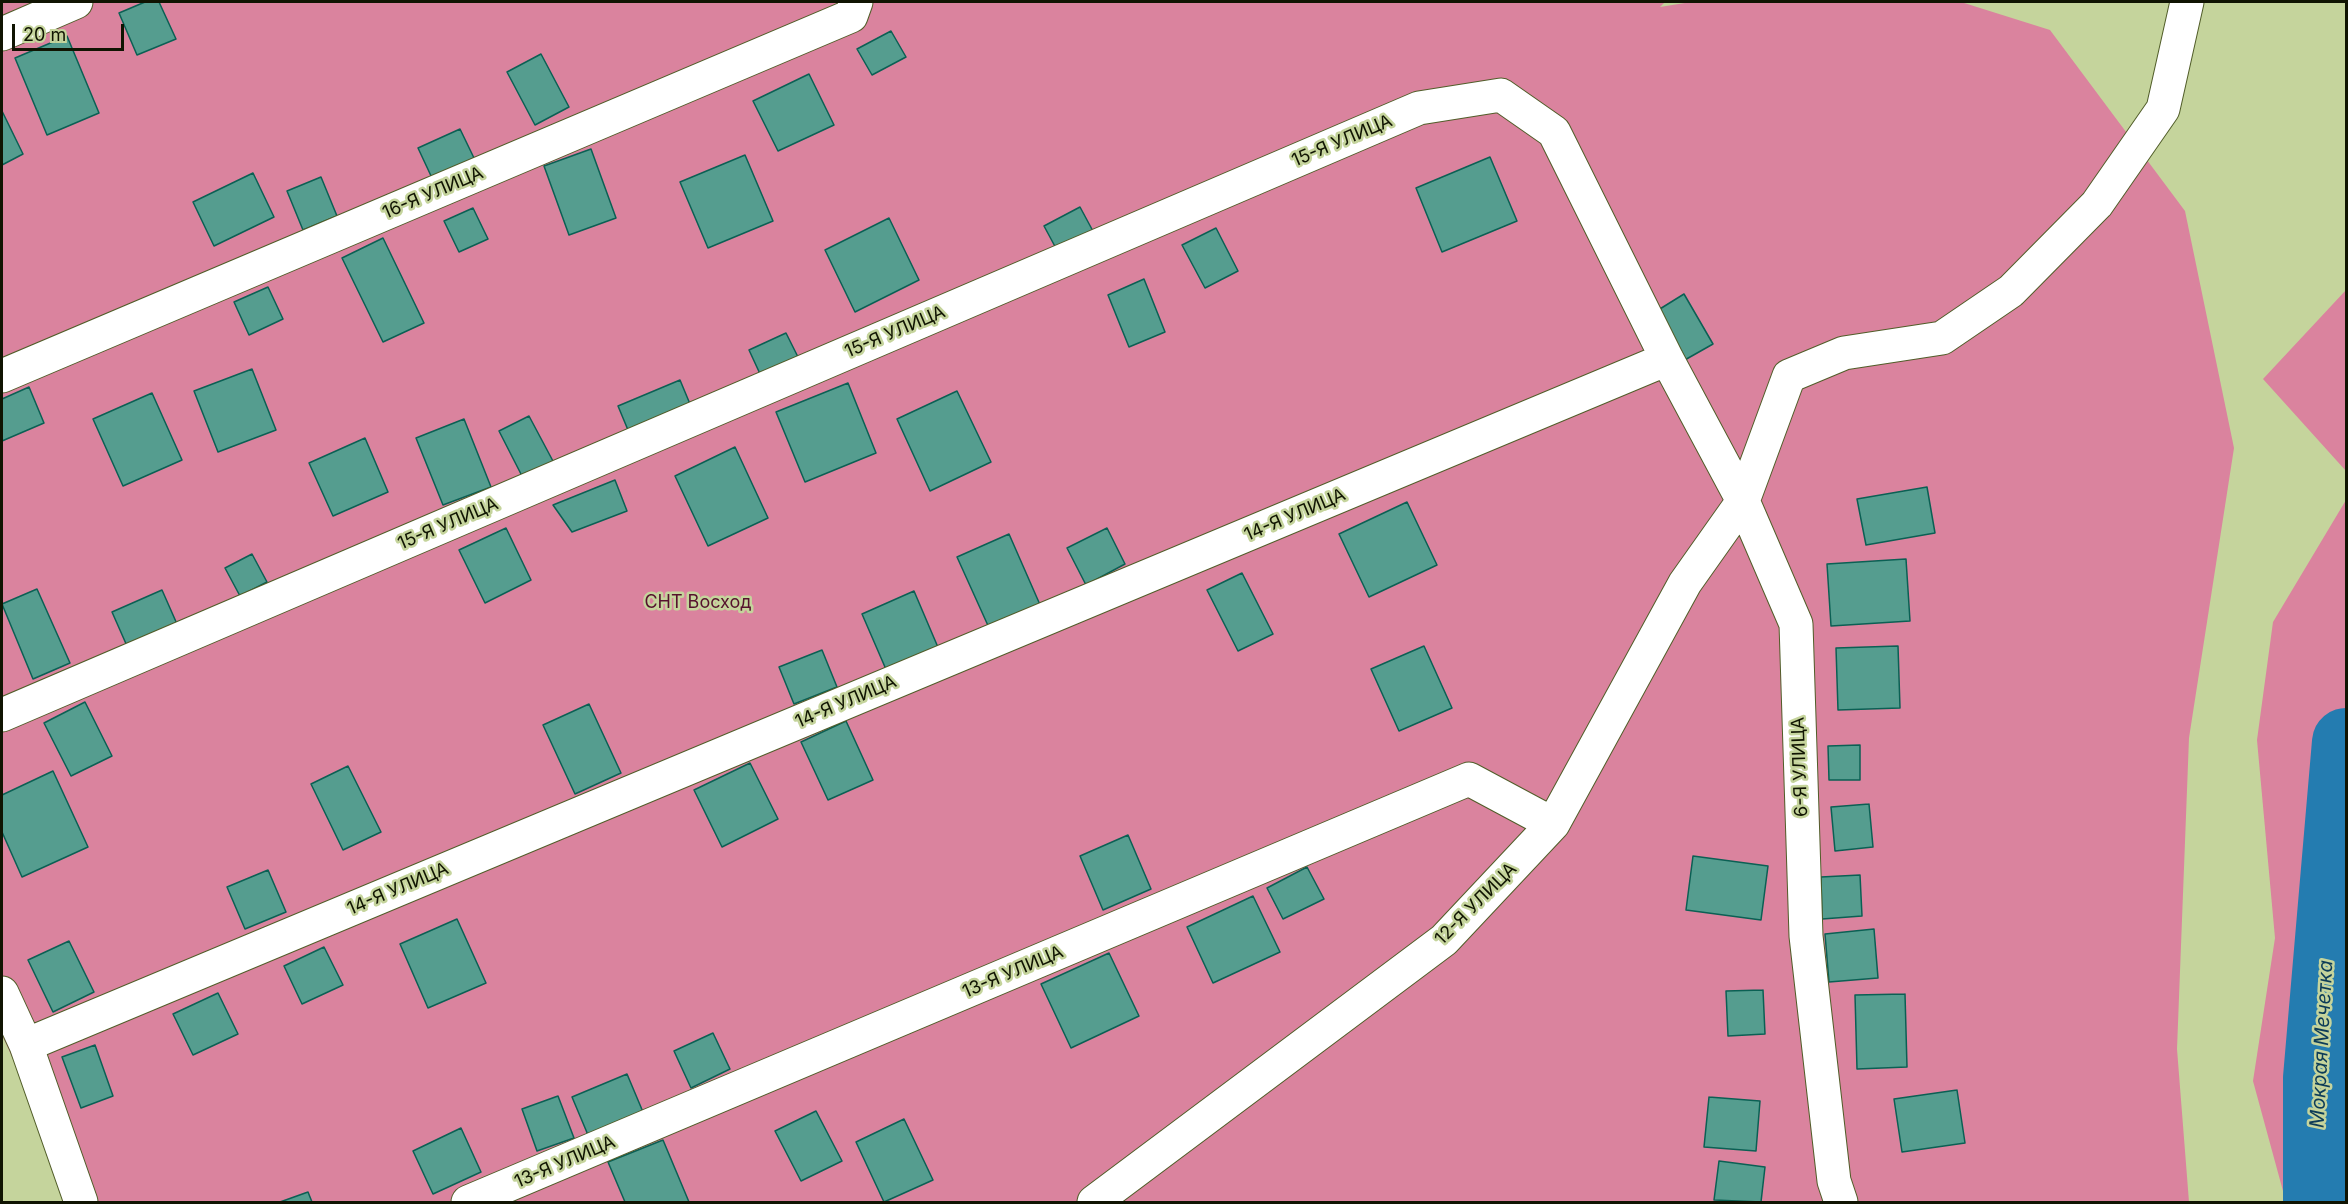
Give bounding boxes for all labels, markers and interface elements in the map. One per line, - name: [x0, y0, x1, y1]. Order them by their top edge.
- scale bar: [15, 12, 128, 50]
- text: 20 m: [23, 24, 66, 45]
- street label: 15-Я УЛИЦА: [1289, 110, 1395, 172]
- street label: 16-Я УЛИЦА: [379, 162, 487, 224]
- street label: 15-Я УЛИЦА: [842, 301, 948, 363]
- street label: 14-Я УЛИЦА: [1241, 484, 1349, 546]
- street label: 15-Я УЛИЦА: [395, 493, 501, 555]
- park label: СНТ Восход: [644, 592, 752, 614]
- street label: 14-Я УЛИЦА: [792, 671, 900, 733]
- street label: 6-Я УЛИЦА: [1787, 717, 1813, 817]
- street label: 14-Я УЛИЦА: [344, 858, 452, 920]
- street label: 12-Я УЛИЦА: [1431, 859, 1521, 949]
- street label: 13-Я УЛИЦА: [959, 941, 1067, 1003]
- water label: Мокрая Мечетка: [2306, 960, 2338, 1128]
- street label: 13-Я УЛИЦА: [511, 1131, 619, 1193]

